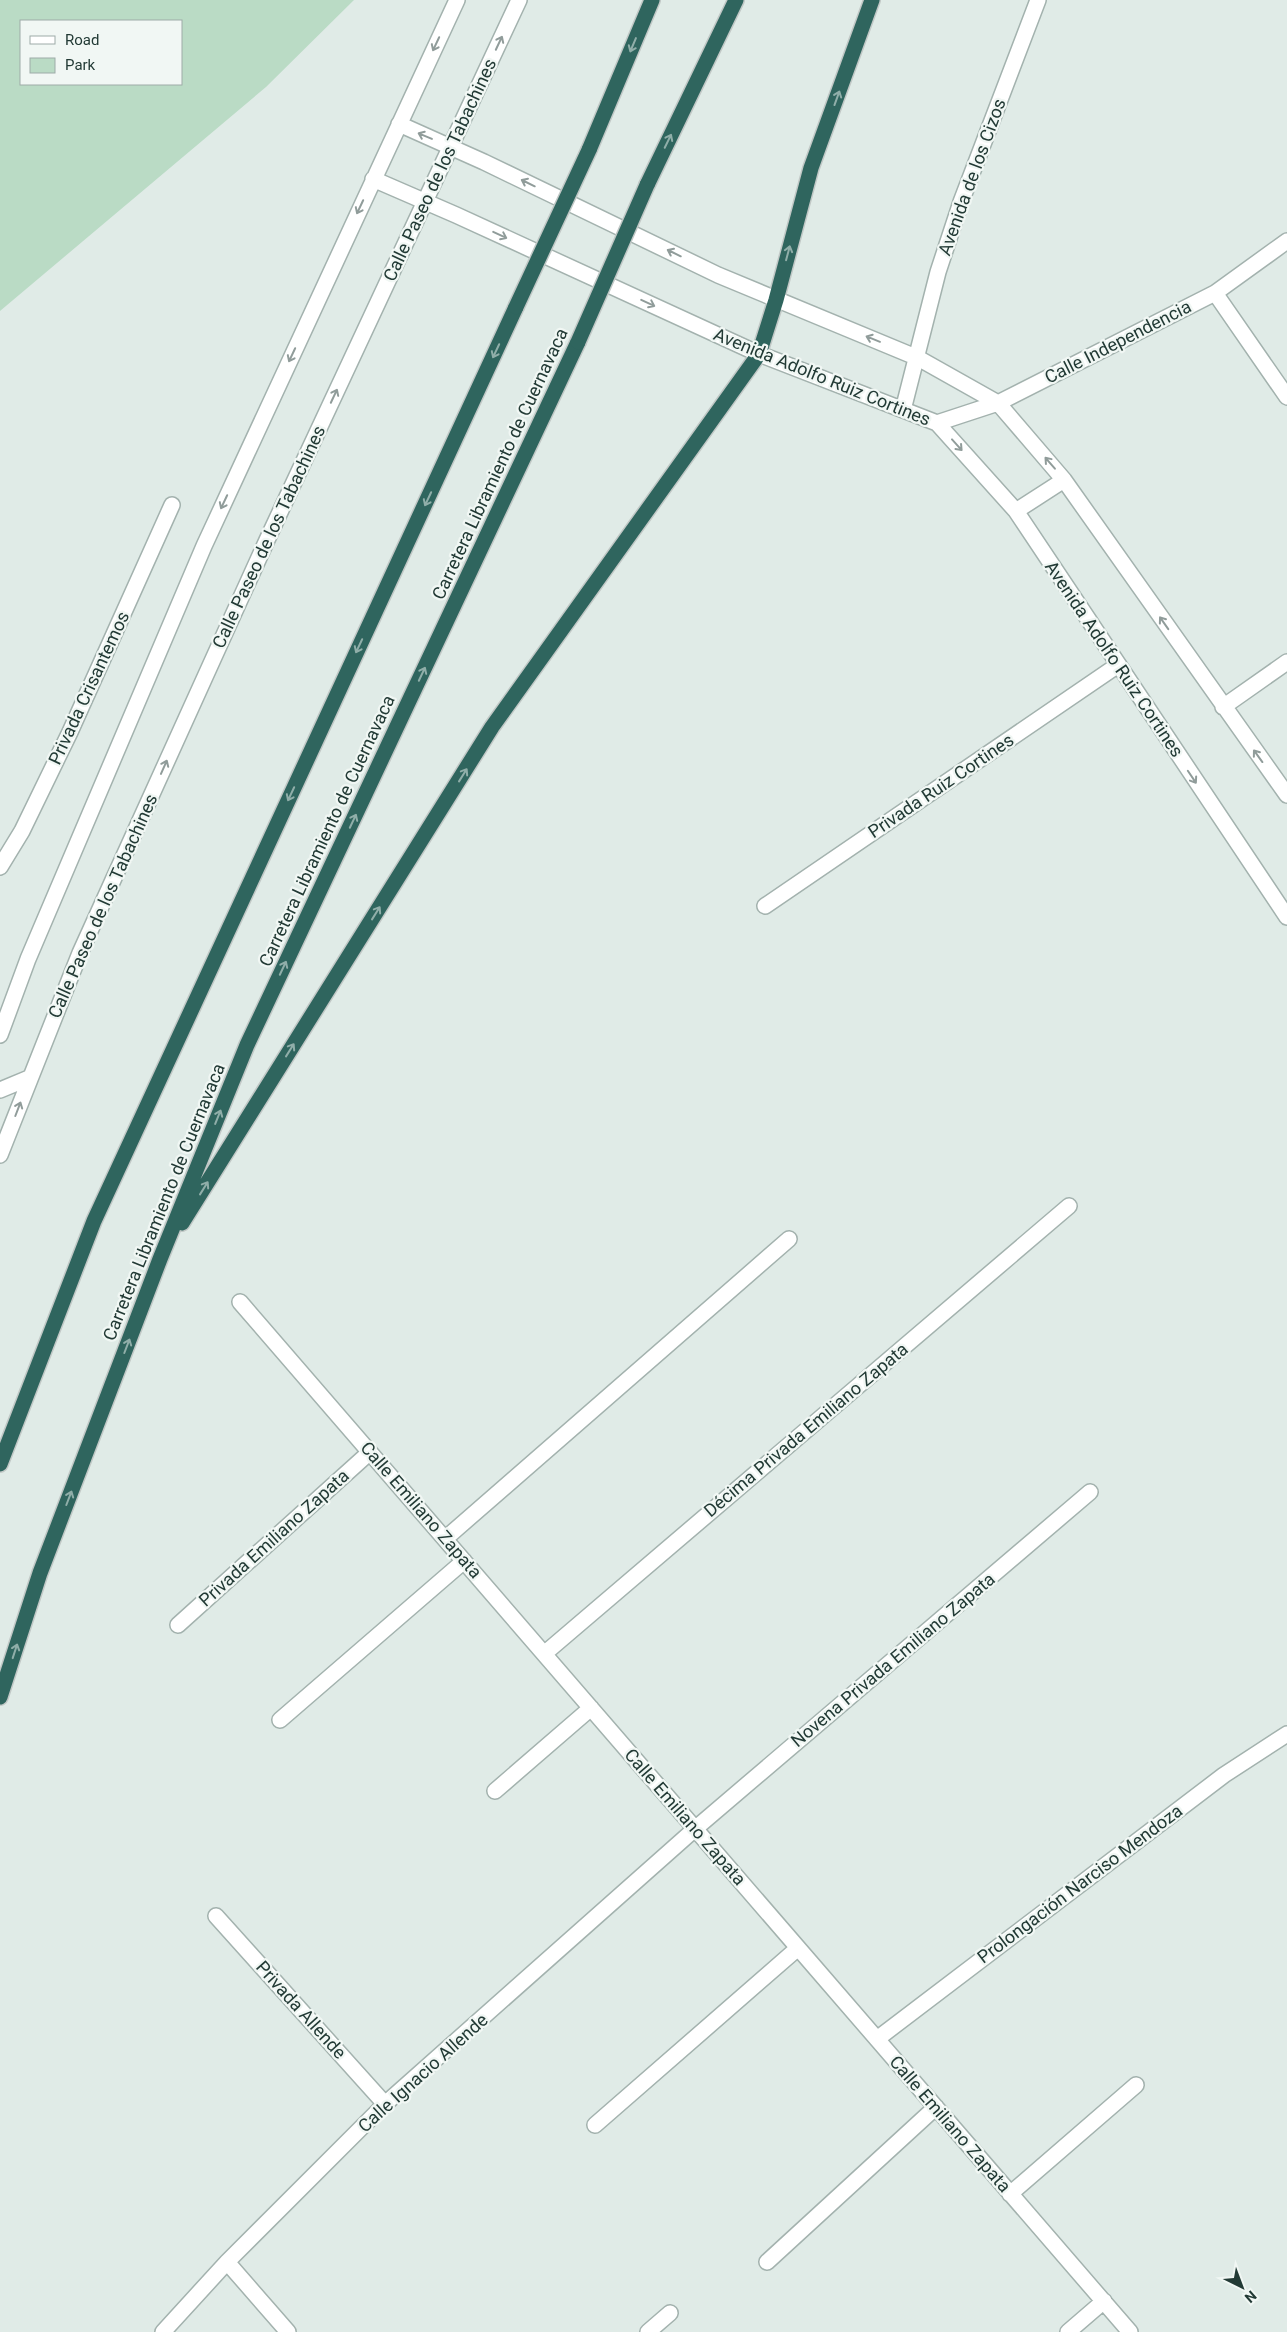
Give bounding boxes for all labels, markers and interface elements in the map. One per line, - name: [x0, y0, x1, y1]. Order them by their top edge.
- legend: [20, 20, 182, 85]
- text: Road: [65, 31, 99, 49]
- one-way arrow: [431, 36, 440, 51]
- one-way arrow: [494, 36, 504, 51]
- one-way arrow: [627, 37, 637, 52]
- street label: Calle Paseo de los Tabachines: [379, 55, 500, 284]
- text: Park: [65, 56, 96, 74]
- one-way arrow: [833, 90, 842, 106]
- street label: Avenida de los Cizos: [933, 96, 1010, 258]
- one-way arrow: [418, 130, 433, 140]
- one-way arrow: [663, 134, 673, 149]
- one-way arrow: [521, 178, 536, 187]
- one-way arrow: [355, 199, 364, 214]
- one-way arrow: [492, 231, 507, 241]
- one-way arrow: [784, 245, 794, 261]
- one-way arrow: [667, 248, 682, 258]
- street label: Calle Independencia: [1041, 296, 1195, 388]
- one-way arrow: [640, 299, 655, 309]
- street label: Avenida Adolfo Ruiz Cortines: [711, 323, 934, 430]
- street label: Carretera Libramiento de Cuernavaca: [427, 325, 572, 603]
- one-way arrow: [865, 334, 880, 343]
- one-way arrow: [490, 343, 500, 358]
- one-way arrow: [287, 347, 296, 362]
- one-way arrow: [329, 389, 339, 404]
- street label: Calle Paseo de los Tabachines: [208, 422, 329, 651]
- one-way arrow: [951, 438, 962, 451]
- one-way arrow: [1044, 456, 1055, 469]
- one-way arrow: [422, 491, 432, 506]
- one-way arrow: [219, 494, 228, 509]
- street label: Avenida Adolfo Ruiz Cortines: [1041, 557, 1188, 761]
- street label: Privada Crisantemos: [44, 608, 133, 768]
- one-way arrow: [1159, 616, 1169, 630]
- one-way arrow: [354, 638, 364, 653]
- one-way arrow: [418, 667, 427, 682]
- street label: Carretera Libramiento de Cuernavaca: [254, 692, 399, 970]
- street label: Privada Ruiz Cortines: [864, 729, 1017, 842]
- one-way arrow: [1253, 749, 1263, 763]
- one-way arrow: [160, 760, 170, 775]
- one-way arrow: [457, 768, 468, 782]
- one-way arrow: [1188, 769, 1198, 783]
- one-way arrow: [286, 786, 296, 801]
- street label: Calle Paseo de los Tabachines: [44, 791, 162, 1021]
- one-way arrow: [348, 814, 358, 829]
- one-way arrow: [372, 906, 382, 920]
- one-way arrow: [279, 961, 289, 976]
- one-way arrow: [286, 1044, 296, 1058]
- street label: Carretera Libramiento de Cuernavaca: [98, 1060, 229, 1343]
- one-way arrow: [13, 1102, 23, 1117]
- one-way arrow: [213, 1110, 223, 1125]
- one-way arrow: [199, 1182, 209, 1196]
- street label: Décima Privada Emiliano Zapata: [700, 1338, 912, 1521]
- one-way arrow: [123, 1339, 132, 1354]
- street label: Calle Emiliano Zapata: [356, 1437, 486, 1582]
- street label: Privada Emiliano Zapata: [194, 1465, 353, 1610]
- one-way arrow: [65, 1490, 74, 1506]
- street label: Novena Privada Emiliano Zapata: [786, 1568, 999, 1751]
- one-way arrow: [11, 1644, 20, 1659]
- street label: Calle Emiliano Zapata: [620, 1744, 750, 1889]
- street label: Prolongación Narciso Mendoza: [973, 1800, 1186, 1968]
- street label: Privada Allende: [252, 1956, 351, 2063]
- street label: Calle Ignacio Allende: [354, 2009, 492, 2136]
- street label: Calle Emiliano Zapata: [885, 2051, 1015, 2196]
- north arrow: [1217, 2262, 1267, 2312]
- text: N: [1242, 2287, 1260, 2306]

